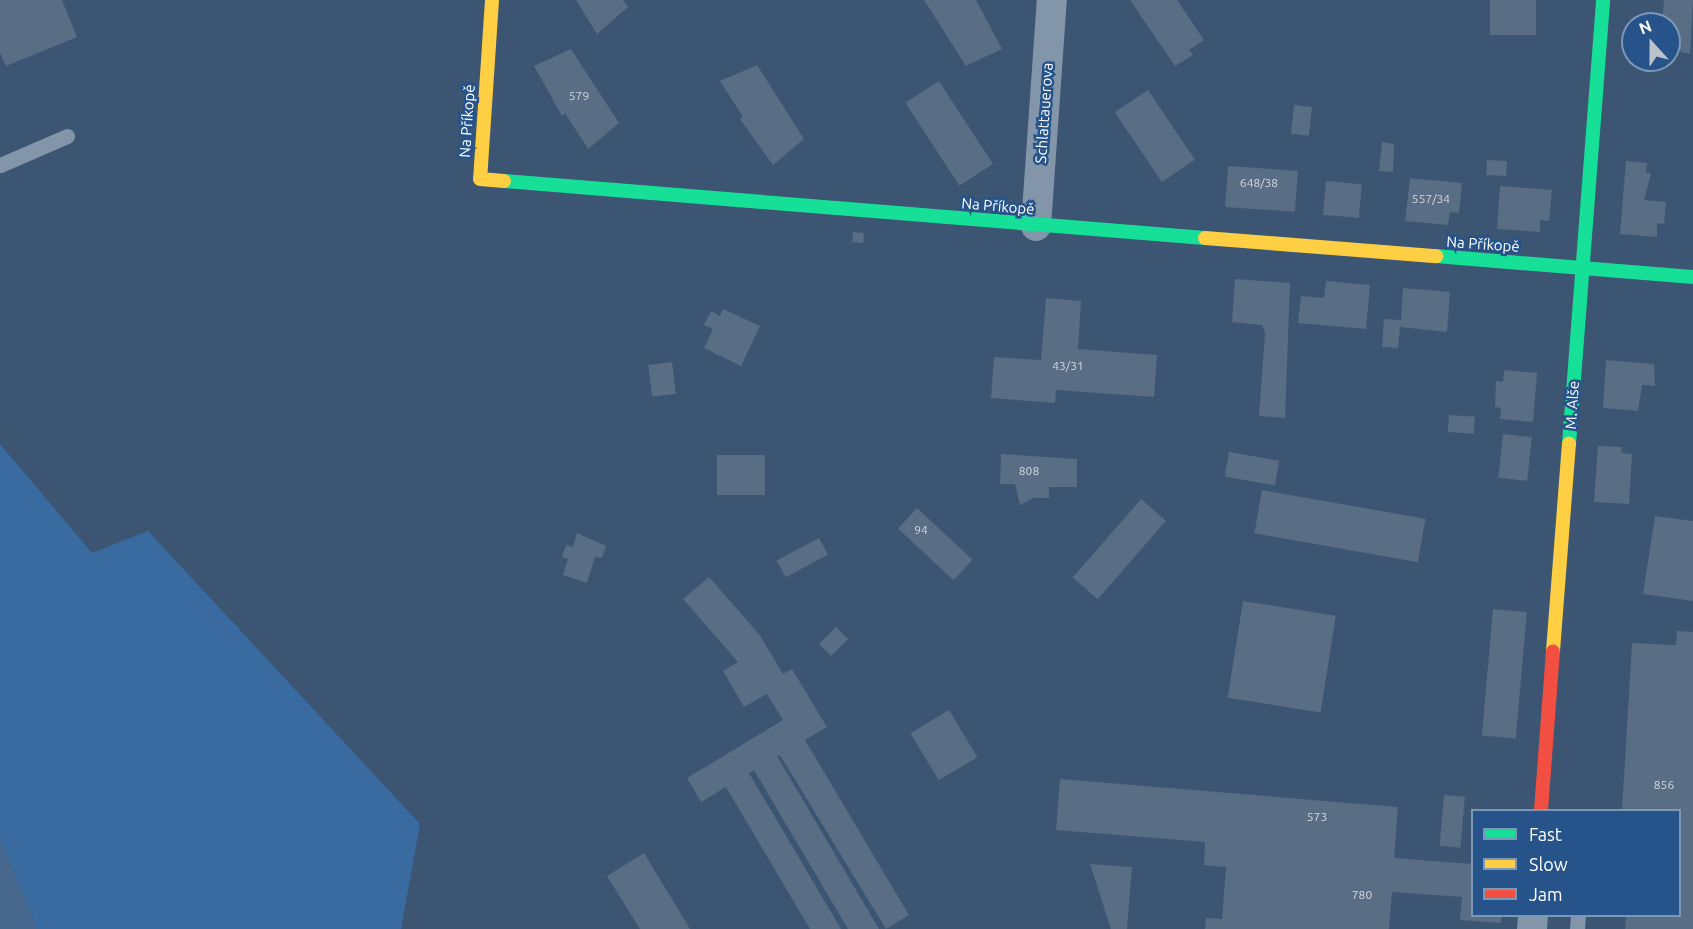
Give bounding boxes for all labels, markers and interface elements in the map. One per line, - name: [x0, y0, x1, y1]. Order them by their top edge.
- north arrow: [1621, 12, 1681, 72]
- text: N: [1636, 17, 1654, 38]
- street label: Schlattauerova: [1032, 62, 1056, 164]
- street label: Na Příkopě: [455, 84, 479, 158]
- house number: 579: [569, 89, 589, 103]
- house number: 648/38: [1240, 176, 1278, 190]
- house number: 557/34: [1412, 192, 1450, 206]
- street label: Na Příkopě: [961, 194, 1035, 218]
- street label: Na Příkopě: [1446, 232, 1520, 256]
- house number: 43/31: [1052, 359, 1084, 373]
- street label: M. Alše: [1561, 380, 1583, 430]
- house number: 808: [1019, 464, 1039, 478]
- house number: 94: [914, 523, 928, 537]
- house number: 856: [1654, 778, 1674, 792]
- legend: [1471, 809, 1681, 917]
- house number: 573: [1307, 810, 1327, 824]
- text: Fast: [1529, 824, 1562, 844]
- text: Slow: [1529, 854, 1568, 874]
- text: Jam: [1529, 884, 1563, 904]
- house number: 780: [1352, 888, 1372, 902]

